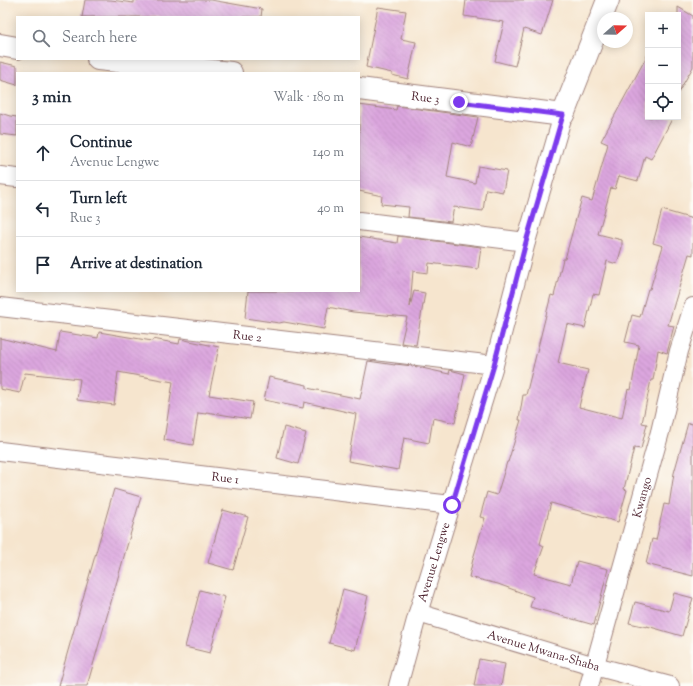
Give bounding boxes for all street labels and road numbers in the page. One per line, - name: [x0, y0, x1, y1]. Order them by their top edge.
- street label: Rue 3: [410, 88, 441, 109]
- street label: Rue 2: [232, 326, 263, 348]
- street label: Rue 1: [211, 468, 240, 490]
- street label: Kwango: [628, 474, 657, 520]
- street label: Avenue Lengwe: [414, 520, 455, 604]
- street label: Avenue Mwana-Shaba: [485, 626, 602, 677]

